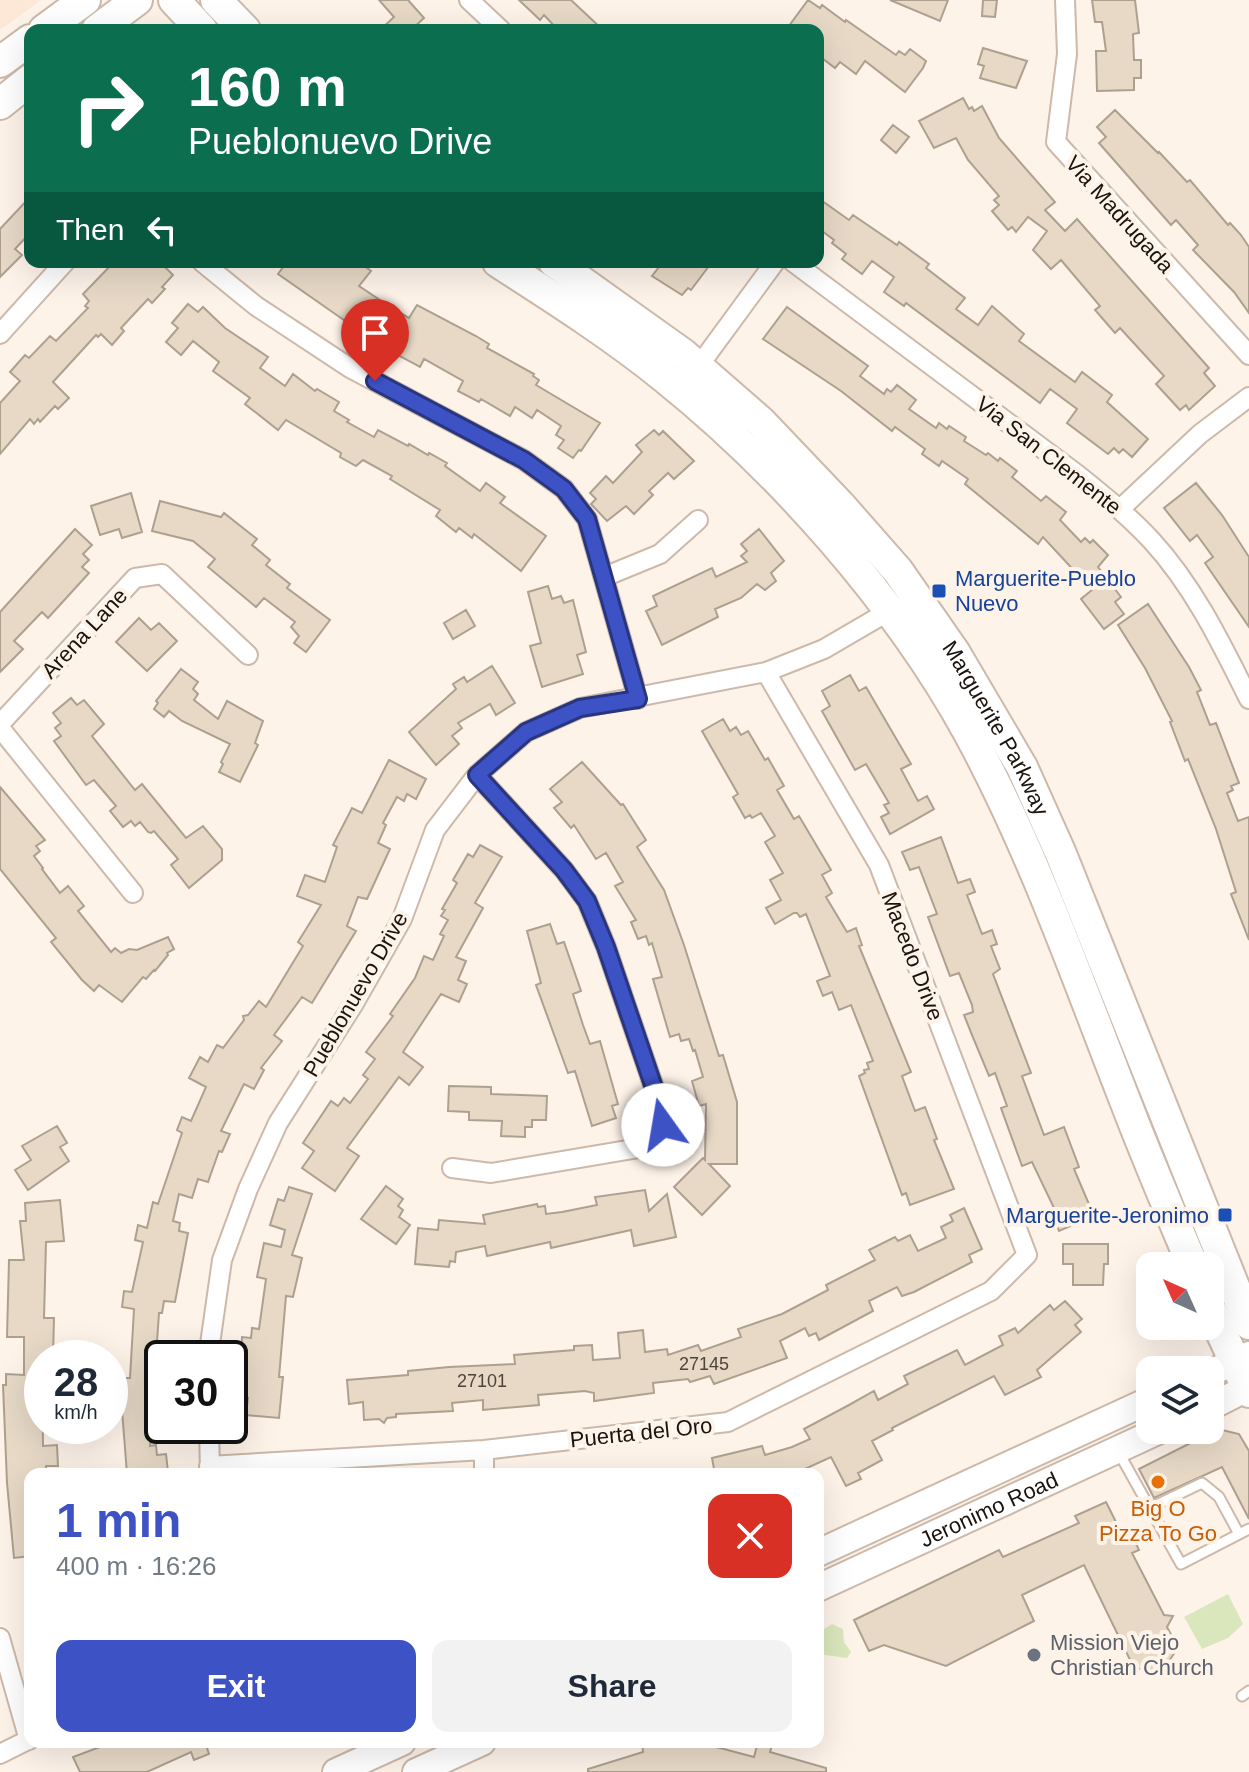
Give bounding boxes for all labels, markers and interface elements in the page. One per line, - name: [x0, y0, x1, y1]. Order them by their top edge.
- text: 160 m: [188, 55, 347, 118]
- icon: right: [56, 56, 160, 160]
- text: Pueblonuevo Drive: [188, 121, 492, 162]
- street label: Via Madrugada: [1061, 151, 1179, 279]
- icon: left: [140, 208, 184, 252]
- text: Then: [56, 213, 124, 246]
- pin: [341, 299, 409, 381]
- icon: arrive: [353, 311, 397, 355]
- street label: Via San Clemente: [971, 391, 1126, 520]
- place label: Marguerite-Pueblo Nuevo: [955, 566, 1136, 616]
- marker: Marguerite-Pueblo Nuevo: [930, 582, 948, 600]
- street label: Arena Lane: [36, 583, 132, 683]
- street label: Marguerite Parkway: [937, 636, 1054, 819]
- street label: Macedo Drive: [877, 888, 949, 1024]
- street label: Pueblonuevo Drive: [298, 908, 413, 1081]
- position arrow: [621, 1083, 705, 1167]
- place label: Marguerite-Jeronimo: [1006, 1203, 1209, 1228]
- marker: Marguerite-Jeronimo: [1216, 1206, 1234, 1224]
- north arrow: [1136, 1252, 1224, 1340]
- map controls: [1136, 1252, 1224, 1444]
- speed limit sign: 30: [144, 1340, 248, 1444]
- house number: 27145: [679, 1354, 729, 1374]
- button: layers: [1136, 1356, 1224, 1444]
- text: 28: [54, 1360, 98, 1404]
- house number: 27101: [457, 1371, 507, 1391]
- text: km/h: [54, 1401, 98, 1423]
- street label: Puerta del Oro: [569, 1413, 714, 1452]
- street label: Jeronimo Road: [916, 1467, 1062, 1552]
- marker: Big O Pizza To Go: [1149, 1473, 1167, 1491]
- text: 1 min: [56, 1494, 181, 1547]
- button: close: [708, 1494, 792, 1578]
- place label: Big O Pizza To Go: [1099, 1496, 1217, 1546]
- text: 400 m · 16:26: [56, 1551, 216, 1581]
- place label: Mission Viejo Christian Church: [1050, 1630, 1214, 1680]
- button: Exit: [56, 1640, 416, 1732]
- button: Share: [432, 1640, 792, 1732]
- marker: Mission Viejo Christian Church: [1025, 1646, 1043, 1664]

